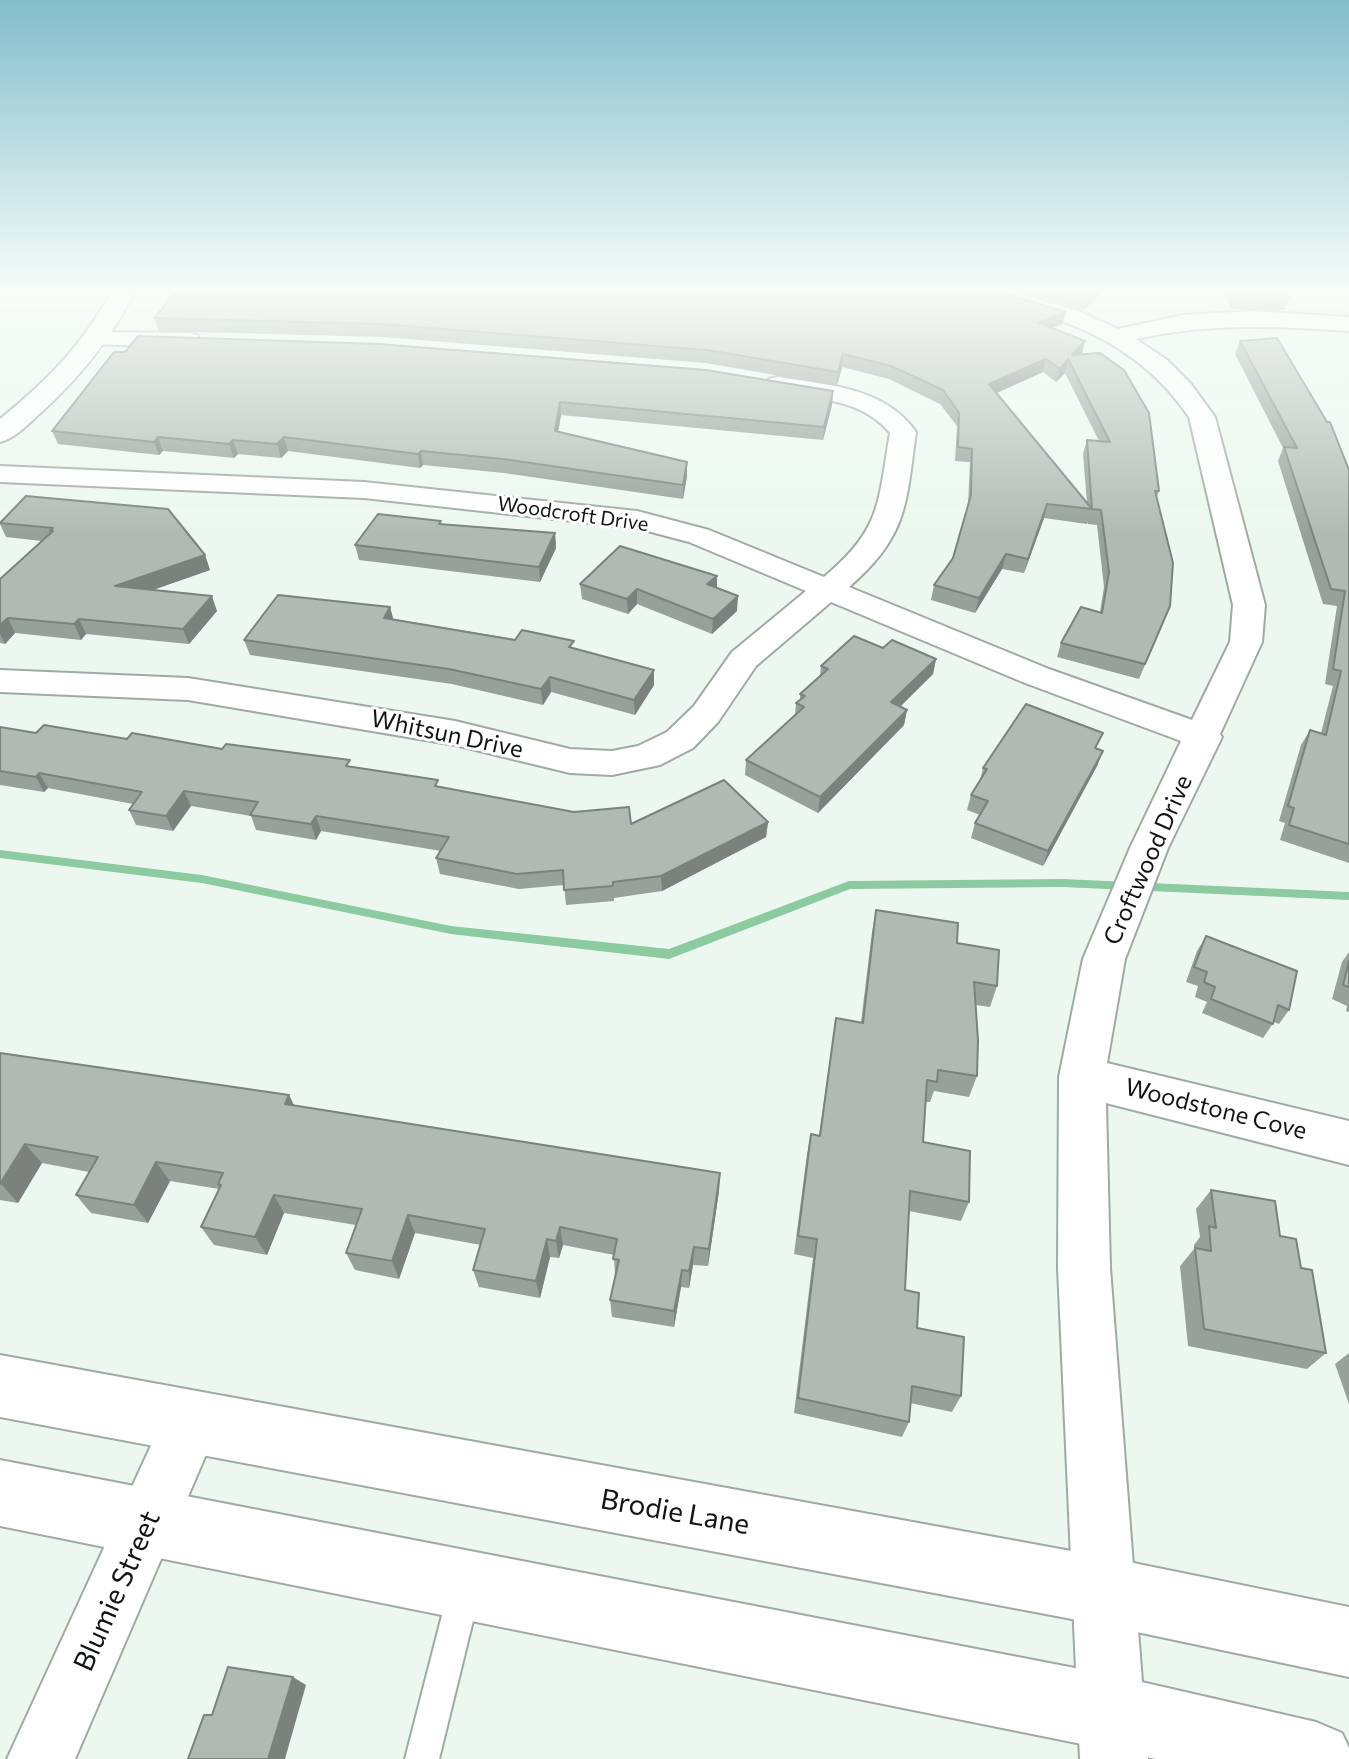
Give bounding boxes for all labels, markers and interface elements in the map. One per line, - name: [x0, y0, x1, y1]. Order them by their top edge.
- street label: Woodcroft Drive: [496, 492, 650, 536]
- street label: Whitsun Drive: [368, 704, 526, 764]
- street label: Croftwood Drive: [1098, 771, 1198, 949]
- street label: Woodstone Cove: [1122, 1073, 1310, 1145]
- street label: Brodie Lane: [598, 1482, 752, 1542]
- street label: Blumie Street: [67, 1506, 167, 1676]

